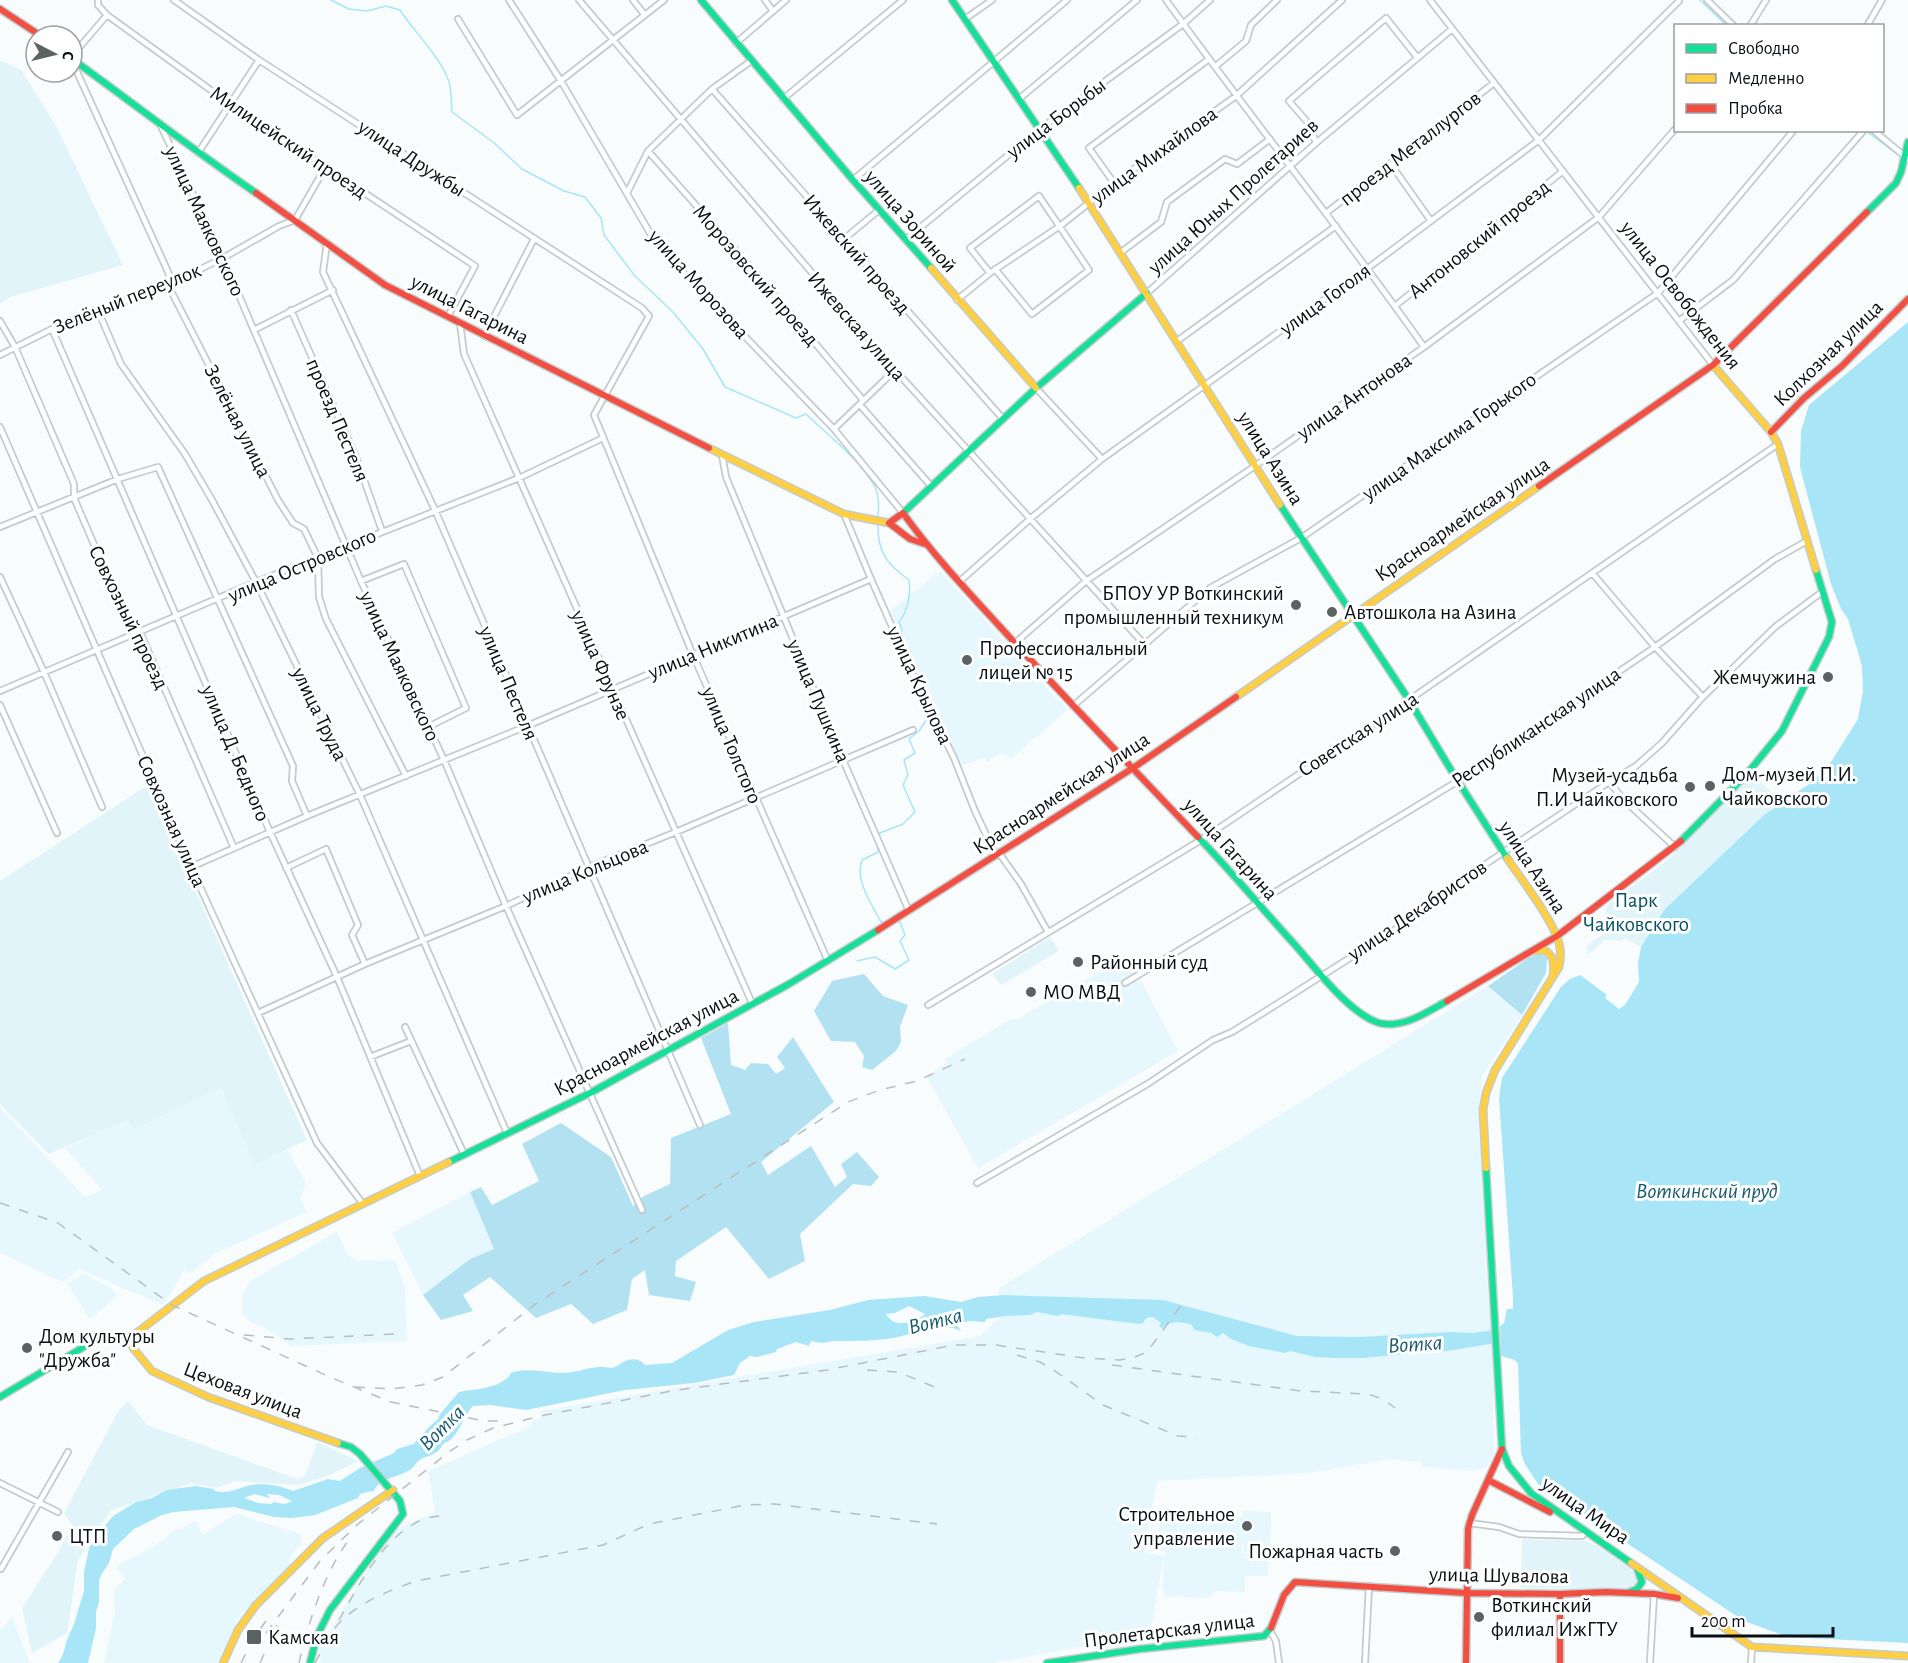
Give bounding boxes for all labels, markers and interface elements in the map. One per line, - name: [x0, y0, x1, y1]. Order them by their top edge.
- north arrow: [24, 24, 84, 84]
- legend: [1674, 24, 1884, 132]
- text: Свободно: [1728, 39, 1800, 58]
- text: С: [59, 50, 76, 61]
- text: Медленно: [1728, 70, 1804, 88]
- street label: улица Борьбы: [1002, 74, 1110, 163]
- street label: Милицейский проезд: [206, 82, 371, 203]
- street label: проезд Металлургов: [1336, 87, 1485, 210]
- text: Пробка: [1728, 99, 1783, 118]
- street label: улица Михайлова: [1087, 103, 1222, 209]
- street label: улица Юных Пролетариев: [1144, 115, 1322, 279]
- street label: улица Дружбы: [353, 116, 469, 201]
- street label: улица Маяковского: [160, 142, 249, 300]
- street label: улица Зориной: [860, 165, 961, 277]
- street label: Антоновский проезд: [1405, 176, 1554, 303]
- street label: Ижевский проезд: [799, 190, 914, 318]
- street label: Морозовский проезд: [689, 201, 822, 350]
- street label: улица Освобождения: [1616, 216, 1745, 373]
- street label: улица Морозова: [644, 225, 753, 343]
- street label: Зелёный переулок: [50, 259, 204, 338]
- street label: улица Гоголя: [1275, 260, 1375, 340]
- street label: Ижевская улица: [804, 267, 910, 385]
- street label: улица Гагарина: [407, 270, 532, 348]
- street label: Колхозная улица: [1770, 296, 1887, 410]
- street label: улица Антонова: [1292, 349, 1416, 444]
- street label: проезд Пестеля: [302, 355, 373, 485]
- street label: Зелёная улица: [200, 361, 275, 481]
- street label: улица Максима Горького: [1358, 368, 1540, 505]
- street label: улица Азина: [1233, 407, 1308, 509]
- street label: Красноармейская улица: [1371, 453, 1554, 586]
- street label: улица Островского: [224, 525, 379, 606]
- street label: Совхозный проезд: [85, 542, 172, 692]
- place label: БПОУ УР Воткинский промышленный техникум: [1063, 583, 1284, 628]
- street label: улица Маяковского: [355, 587, 444, 745]
- marker: БПОУ УР Воткинский промышленный техникум: [1289, 598, 1303, 612]
- place label: Автошкола на Азина: [1344, 602, 1517, 623]
- marker: Автошкола на Азина: [1325, 605, 1339, 619]
- street label: улица Фрунзе: [567, 606, 634, 723]
- street label: улица Никитина: [644, 610, 782, 684]
- street label: улица Пестеля: [475, 622, 542, 743]
- street label: улица Крылова: [883, 622, 956, 748]
- street label: улица Пушкина: [783, 636, 854, 766]
- place label: Профессиональный лицей № 15: [979, 638, 1148, 683]
- marker: Профессиональный лицей № 15: [960, 653, 974, 667]
- street label: улица Труда: [288, 663, 351, 765]
- street label: Республиканская улица: [1448, 663, 1625, 792]
- place label: Жемчужина: [1713, 667, 1816, 688]
- marker: Жемчужина: [1821, 670, 1835, 684]
- street label: улица Д. Бедного: [197, 681, 274, 824]
- street label: улица Толстого: [697, 683, 766, 807]
- street label: Советская улица: [1295, 688, 1422, 781]
- street label: Красноармейская улица: [969, 728, 1154, 858]
- street label: Совхозная улица: [133, 752, 210, 891]
- place label: Дом-музей П.И. Чайковского: [1722, 764, 1856, 809]
- place label: Музей-усадьба П.И Чайковского: [1536, 765, 1678, 810]
- marker: Дом-музей П.И. Чайковского: [1703, 779, 1717, 793]
- marker: Музей-усадьба П.И Чайковского: [1683, 780, 1697, 794]
- street label: улица Гагарина: [1179, 794, 1282, 905]
- street label: улица Азина: [1494, 816, 1570, 918]
- street label: улица Кольцова: [518, 835, 651, 908]
- street label: улица Декабристов: [1343, 856, 1491, 965]
- park label: Парк Чайковского: [1583, 890, 1689, 935]
- place label: Районный суд: [1090, 952, 1208, 973]
- marker: Районный суд: [1071, 955, 1085, 969]
- place label: МО МВД: [1043, 982, 1121, 1003]
- street label: Красноармейская улица: [550, 985, 742, 1100]
- marker: МО МВД: [1024, 985, 1038, 999]
- water label: Воткинский пруд: [1636, 1180, 1778, 1203]
- water label: Вотка: [906, 1304, 964, 1338]
- place label: Дом культуры "Дружба": [39, 1326, 155, 1371]
- water label: Вотка: [1387, 1331, 1443, 1357]
- marker: Дом культуры "Дружба": [20, 1341, 34, 1355]
- street label: Цеховая улица: [180, 1358, 306, 1423]
- water label: Вотка: [415, 1401, 469, 1455]
- street label: улица Мира: [1537, 1472, 1634, 1548]
- place label: Строительное управление: [1118, 1504, 1235, 1549]
- marker: Строительное управление: [1240, 1519, 1254, 1533]
- place label: ЦТП: [69, 1526, 107, 1547]
- marker: ЦТП: [50, 1529, 64, 1543]
- place label: Пожарная часть: [1248, 1541, 1383, 1562]
- marker: Пожарная часть: [1388, 1544, 1402, 1558]
- street label: улица Шувалова: [1428, 1564, 1569, 1587]
- place label: Воткинский филиал ИжГТУ: [1491, 1595, 1618, 1640]
- scale bar: [1692, 1600, 1833, 1638]
- street label: Пролетарская улица: [1082, 1610, 1256, 1651]
- marker: Воткинский филиал ИжГТУ: [1472, 1610, 1486, 1624]
- text: 200 m: [1701, 1613, 1746, 1631]
- place label: Камская: [268, 1627, 339, 1648]
- marker: Камская: [245, 1628, 263, 1646]

